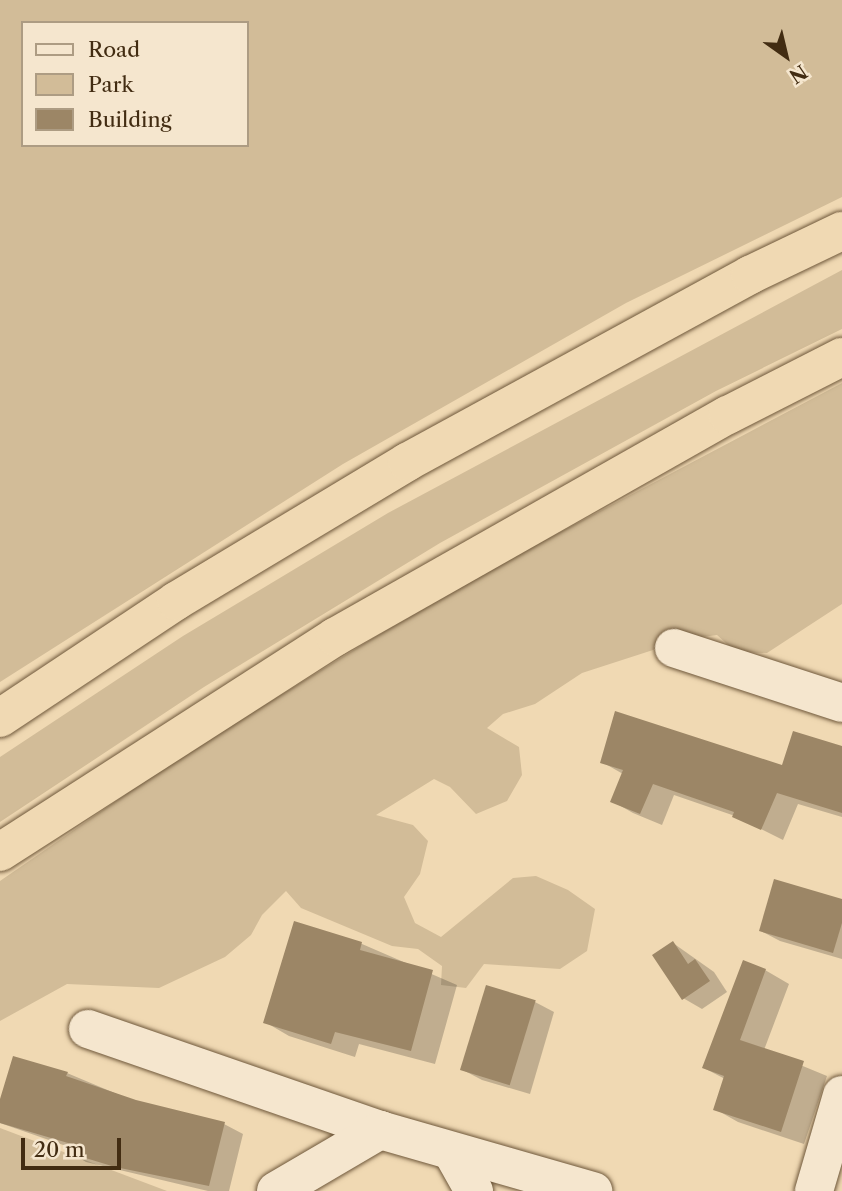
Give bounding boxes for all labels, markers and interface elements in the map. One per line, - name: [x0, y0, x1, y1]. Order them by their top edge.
- legend: [21, 21, 248, 147]
- north arrow: [751, 21, 821, 91]
- text: Road: [88, 37, 140, 62]
- text: N: [785, 60, 811, 88]
- text: Park: [88, 72, 134, 97]
- text: Building: [88, 107, 172, 132]
- scale bar: [24, 1124, 124, 1168]
- text: 20 m: [34, 1137, 85, 1162]

